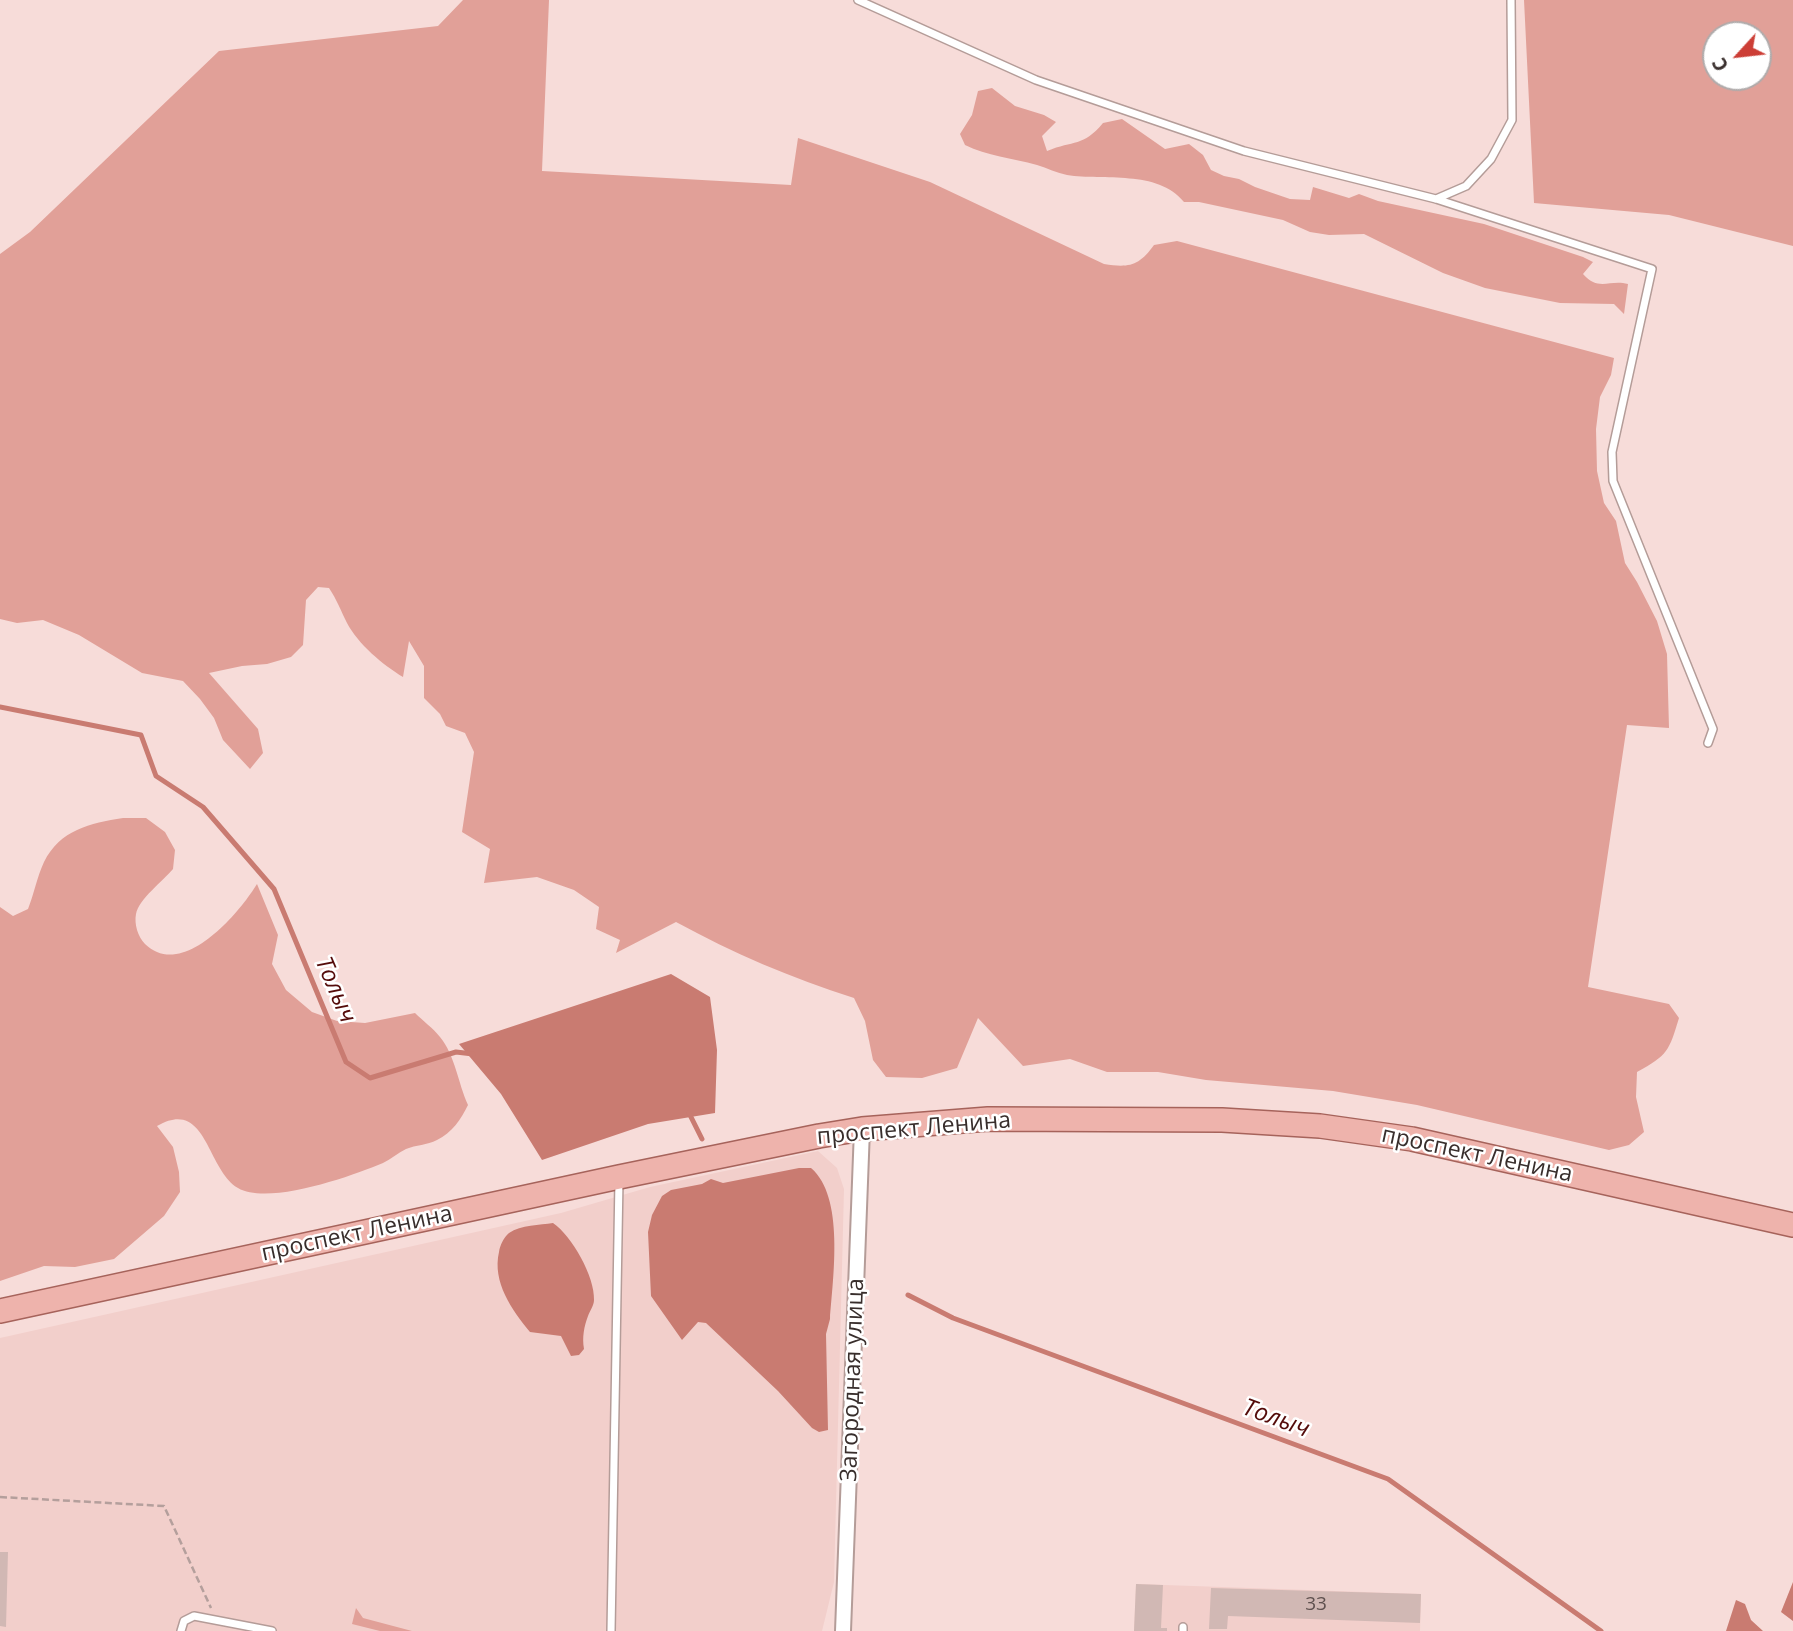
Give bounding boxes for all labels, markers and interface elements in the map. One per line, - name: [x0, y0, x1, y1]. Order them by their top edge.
- north arrow: [1702, 21, 1772, 91]
- text: С: [1706, 53, 1734, 76]
- water label: Толыч: [308, 953, 362, 1027]
- street label: проспект Ленина: [816, 1107, 1012, 1151]
- street label: проспект Ленина: [1379, 1121, 1575, 1189]
- street label: проспект Ленина: [259, 1200, 455, 1268]
- street label: Загородная улица: [836, 1278, 870, 1482]
- water label: Толыч: [1239, 1394, 1313, 1444]
- house number: 33: [1305, 1594, 1327, 1616]

